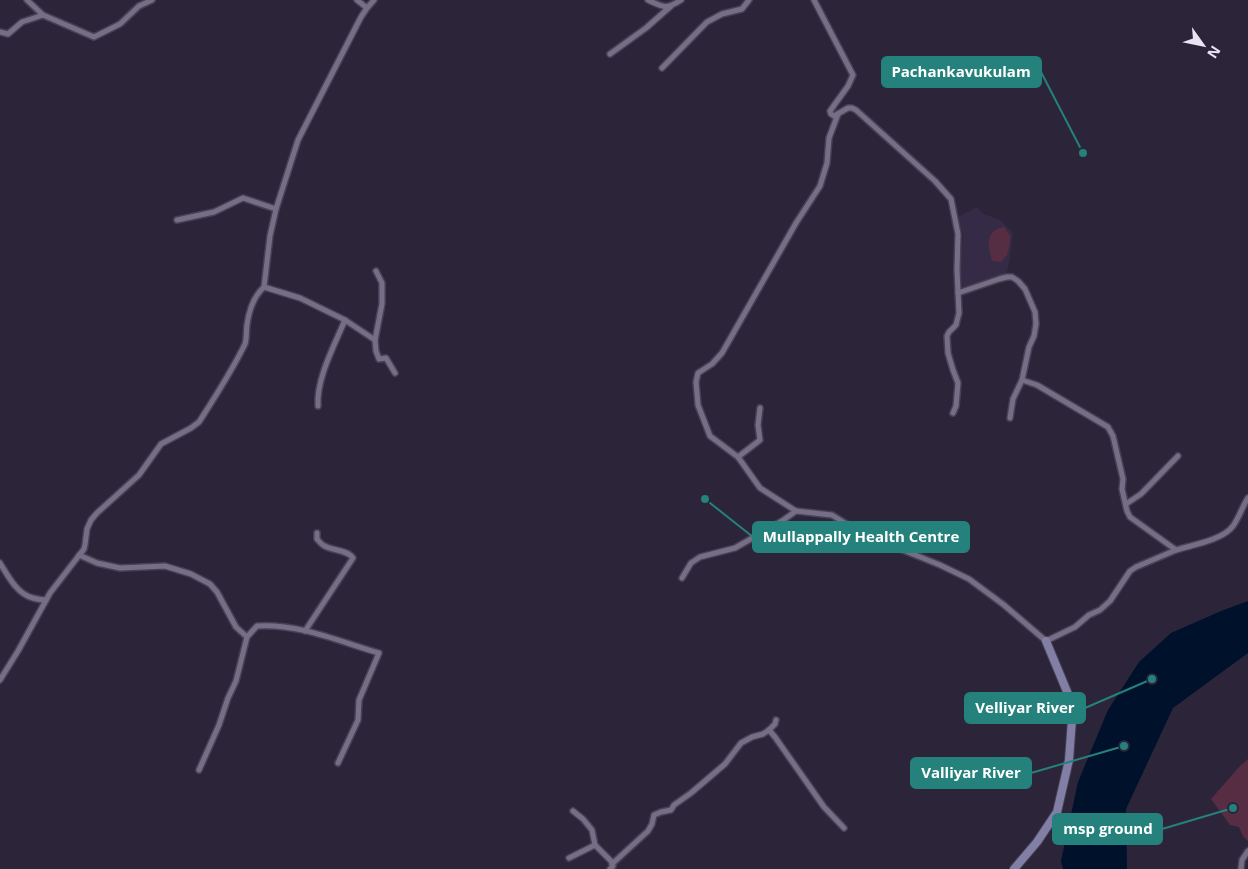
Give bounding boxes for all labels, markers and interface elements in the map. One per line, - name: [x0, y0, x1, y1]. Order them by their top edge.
- north arrow: [1178, 20, 1228, 70]
- text: N: [1203, 42, 1225, 62]
- callout: Pachankavukulam: [882, 57, 1041, 87]
- text: Pachankavukulam: [891, 61, 1031, 81]
- callout: Mullappally Health Centre: [753, 522, 969, 552]
- text: Mullappally Health Centre: [763, 526, 959, 546]
- callout: Velliyar River: [965, 693, 1085, 723]
- text: Velliyar River: [975, 697, 1075, 717]
- callout: Valliyar River: [911, 758, 1031, 788]
- text: Valliyar River: [921, 762, 1021, 782]
- callout: msp ground: [1053, 814, 1162, 844]
- text: msp ground: [1063, 818, 1153, 838]

